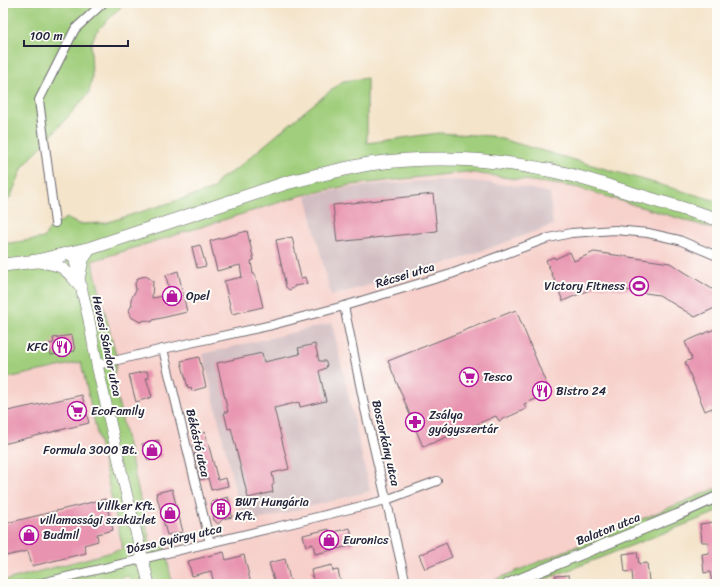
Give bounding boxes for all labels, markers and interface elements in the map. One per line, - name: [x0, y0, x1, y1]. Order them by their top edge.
- scale bar: [24, 22, 128, 48]
- text: 100 m: [30, 25, 63, 47]
- street label: Récsei utca: [373, 256, 437, 294]
- place label: Victory Fitness: [544, 275, 625, 297]
- sports icon: Victory Fitness: [628, 275, 650, 297]
- shop icon: Opel: [161, 285, 183, 307]
- place label: Opel: [186, 285, 210, 307]
- street label: Hevesi Sándor utca: [86, 294, 128, 398]
- place label: KFC: [27, 336, 48, 358]
- restaurant icon: KFC: [51, 336, 73, 358]
- supermarket icon: Tesco: [458, 366, 480, 388]
- place label: Tesco: [483, 366, 512, 388]
- restaurant icon: Bistro 24: [531, 380, 553, 402]
- place label: Bistro 24: [556, 380, 607, 402]
- street label: Boszorkány utca: [365, 398, 407, 489]
- supermarket icon: EcoFamily: [66, 400, 88, 422]
- place label: EcoFamily: [91, 400, 145, 422]
- place label: Zsálya gyógyszertár: [428, 404, 499, 440]
- street label: Békástó utca: [179, 407, 217, 480]
- pharmacy icon: Zsálya gyógyszertár: [404, 411, 426, 433]
- place label: Formula 3000 Bt.: [43, 439, 138, 461]
- shop icon: Formula 3000 Bt.: [141, 439, 163, 461]
- place label: BWT Hungária Kft.: [235, 491, 309, 527]
- place label: Villker Kft. villamossági szaküzlet: [40, 495, 156, 531]
- building icon: BWT Hungária Kft.: [210, 498, 232, 520]
- shop icon: Villker Kft. villamossági szaküzlet: [159, 502, 181, 524]
- street label: Balaton utca: [573, 506, 644, 552]
- street label: Dózsa György utca: [124, 517, 225, 561]
- shop icon: Budmil: [18, 524, 40, 546]
- place label: Budmil: [43, 524, 80, 546]
- shop icon: Euronics: [318, 529, 340, 551]
- place label: Euronics: [343, 529, 389, 551]

